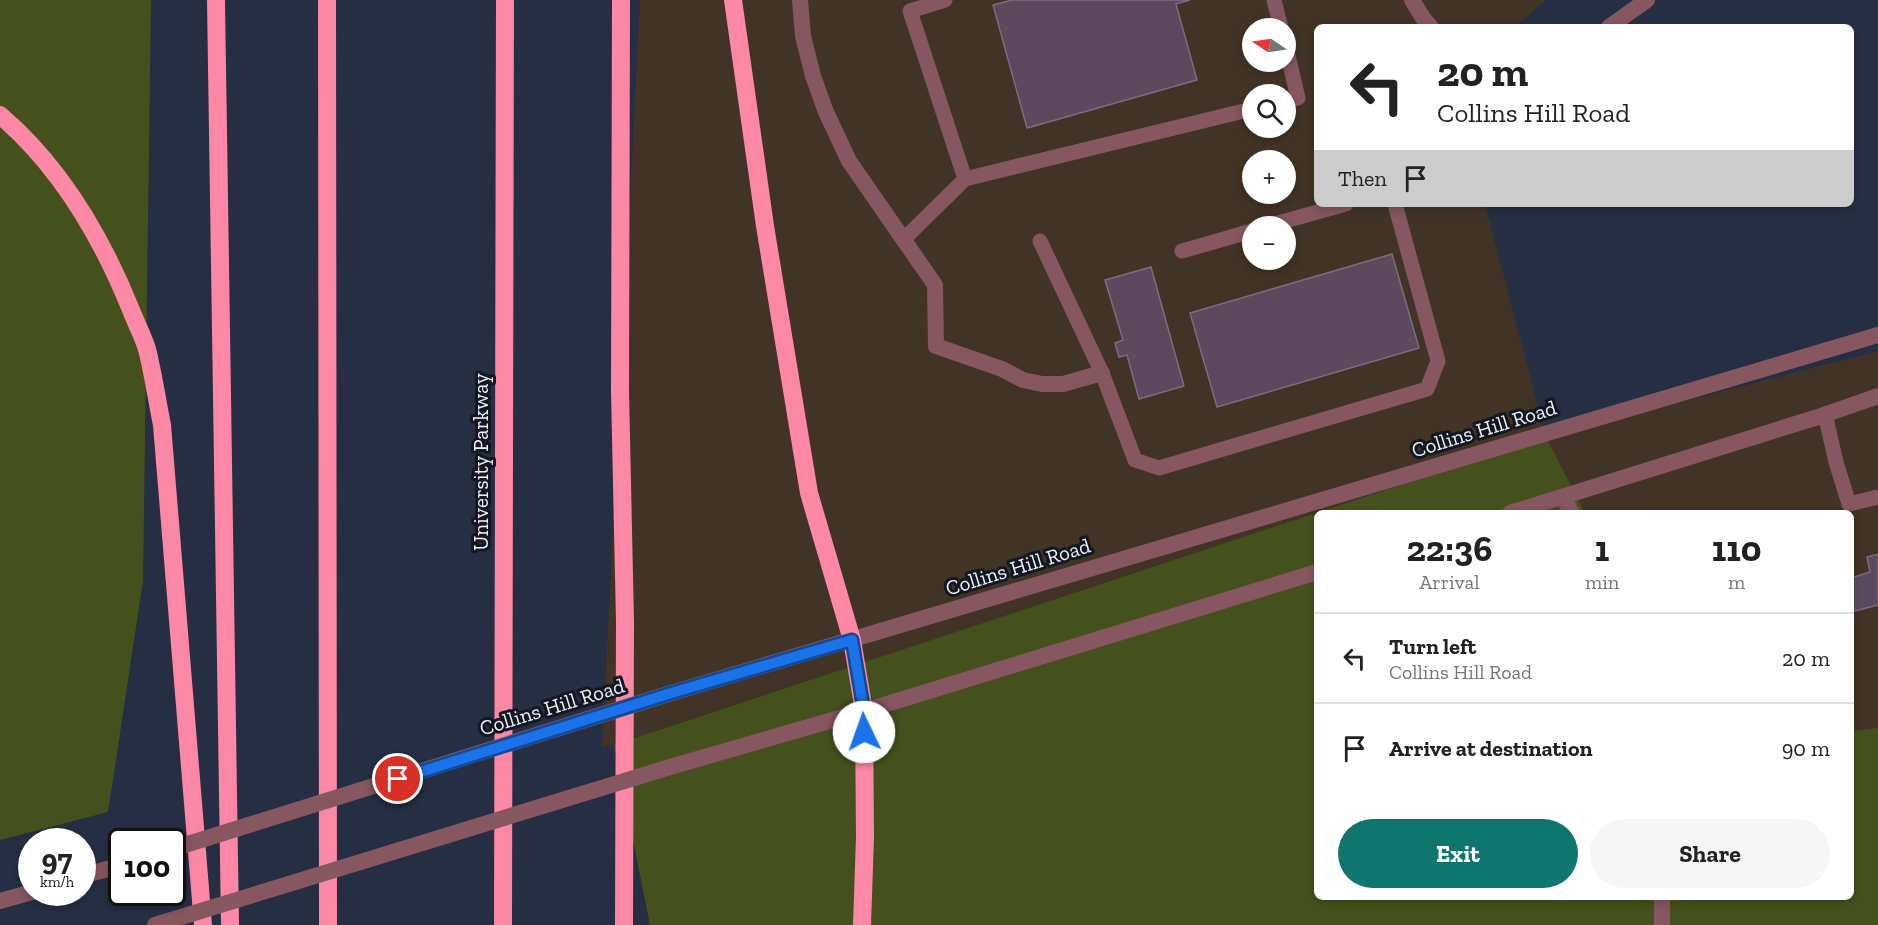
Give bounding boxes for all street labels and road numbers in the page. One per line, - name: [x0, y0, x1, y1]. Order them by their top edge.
- street label: University Parkway: [468, 373, 493, 551]
- street label: Collins Hill Road: [1408, 394, 1560, 462]
- street label: Collins Hill Road: [942, 532, 1094, 600]
- street label: Collins Hill Road: [476, 672, 628, 740]

